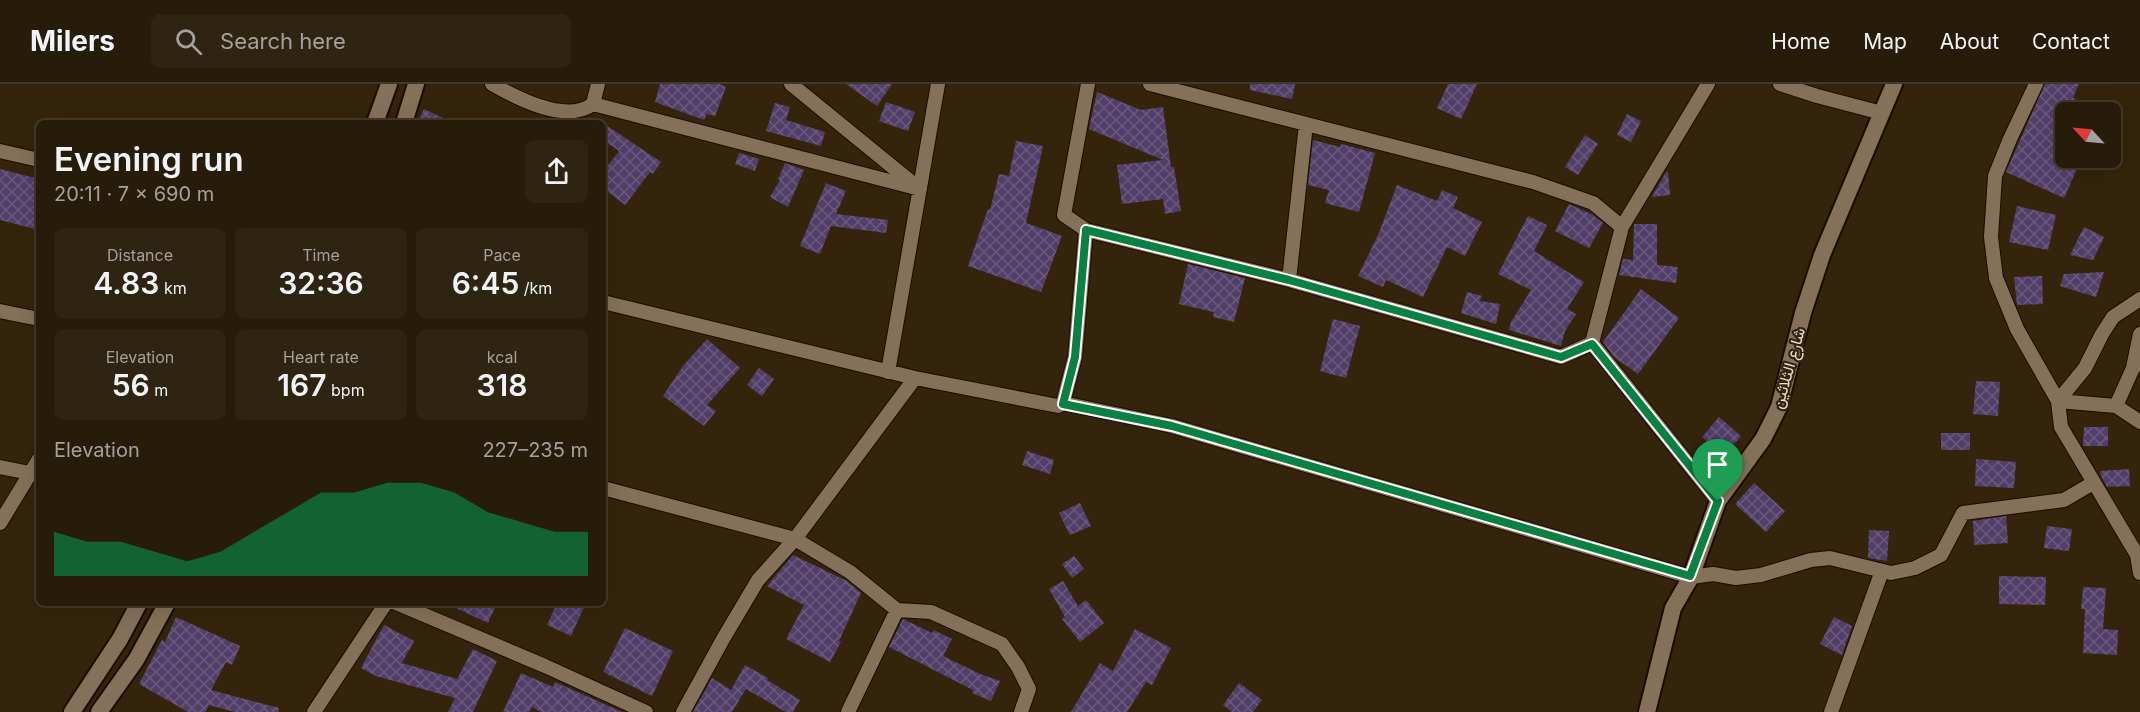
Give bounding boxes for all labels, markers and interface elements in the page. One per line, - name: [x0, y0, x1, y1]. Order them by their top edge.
- search box: [151, 14, 571, 68]
- text: Milers: [30, 24, 115, 58]
- icon: search: [172, 25, 205, 58]
- text: Search here: [220, 28, 346, 54]
- text: Home: [1771, 29, 1830, 54]
- text: Map: [1863, 29, 1907, 54]
- text: About: [1940, 29, 1999, 54]
- text: Contact: [2032, 29, 2110, 54]
- north arrow: [2055, 102, 2121, 168]
- map controls: [2055, 102, 2121, 168]
- text: Evening run: [54, 139, 244, 179]
- button: share: [525, 140, 588, 203]
- text: 20:11 · 7 × 690 m: [54, 182, 214, 206]
- text: Distance: [107, 245, 173, 265]
- text: Time: [302, 245, 340, 265]
- text: Pace: [483, 245, 521, 265]
- text: 4.83: [93, 265, 159, 301]
- text: 32:36: [278, 265, 364, 301]
- text: 6:45: [452, 265, 519, 301]
- text: km: [159, 278, 187, 298]
- text: /km: [519, 278, 552, 298]
- street label: شارع الثلاثين: [1767, 325, 1811, 411]
- text: Elevation: [106, 347, 174, 367]
- text: Heart rate: [283, 347, 359, 367]
- text: kcal: [487, 347, 517, 367]
- text: 56: [112, 367, 150, 403]
- text: 167: [277, 367, 327, 403]
- text: 318: [477, 367, 527, 403]
- text: m: [150, 380, 168, 400]
- text: bpm: [327, 380, 365, 400]
- text: Elevation: [54, 438, 140, 462]
- text: 227–235 m: [482, 438, 588, 462]
- pin: [1692, 439, 1743, 501]
- icon: arrive: [1701, 448, 1734, 481]

